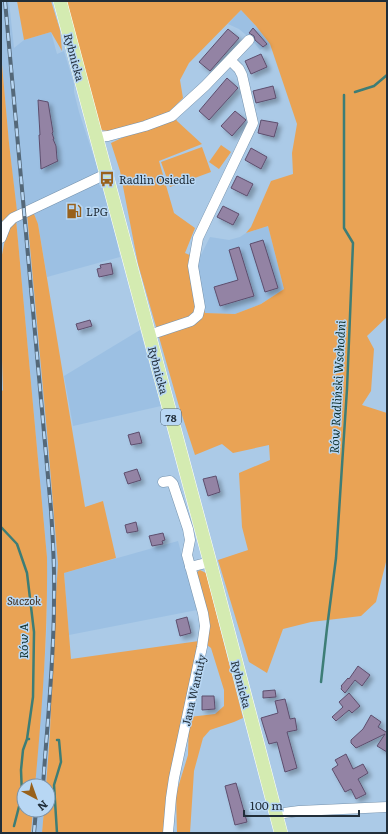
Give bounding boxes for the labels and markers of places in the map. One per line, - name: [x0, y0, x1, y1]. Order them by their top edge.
- bus stop icon: Radlin Osiedle: [98, 170, 116, 188]
- place label: Radlin Osiedle: [119, 171, 195, 187]
- fuel station icon: LPG: [65, 202, 83, 220]
- place label: LPG: [86, 203, 108, 219]

